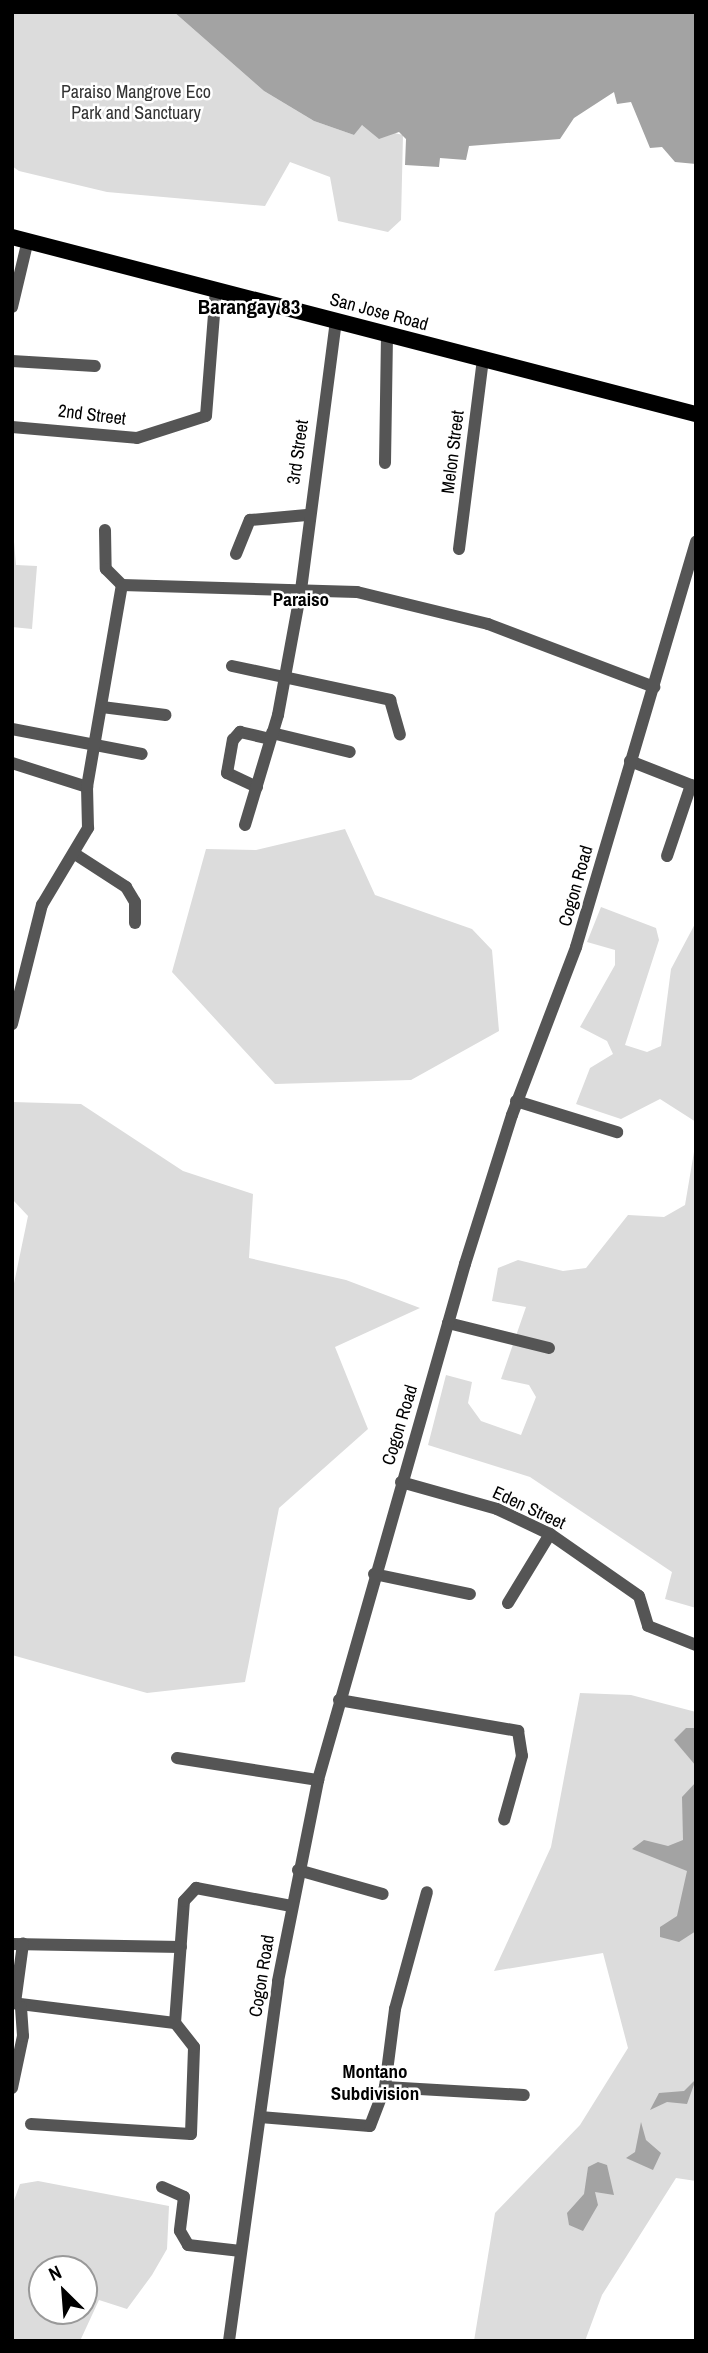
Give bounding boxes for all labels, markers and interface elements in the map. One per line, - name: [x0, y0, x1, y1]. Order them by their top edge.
- park label: Paraiso Mangrove Eco Park and Sanctuary: [61, 82, 211, 124]
- street label: San Jose Road: [327, 289, 431, 335]
- district label: Barangay 83: [198, 294, 300, 320]
- street label: 2nd Street: [57, 400, 127, 430]
- street label: Melon Street: [437, 409, 469, 495]
- street label: 3rd Street: [283, 418, 313, 486]
- district label: Paraiso: [273, 589, 329, 611]
- street label: Cogon Road: [554, 843, 598, 929]
- street label: Cogon Road: [378, 1382, 422, 1468]
- street label: Eden Street: [489, 1482, 569, 1534]
- street label: Cogon Road: [245, 1933, 279, 2019]
- district label: Montano Subdivision: [331, 2061, 419, 2105]
- north arrow: [28, 2255, 98, 2325]
- text: N: [44, 2259, 66, 2287]

